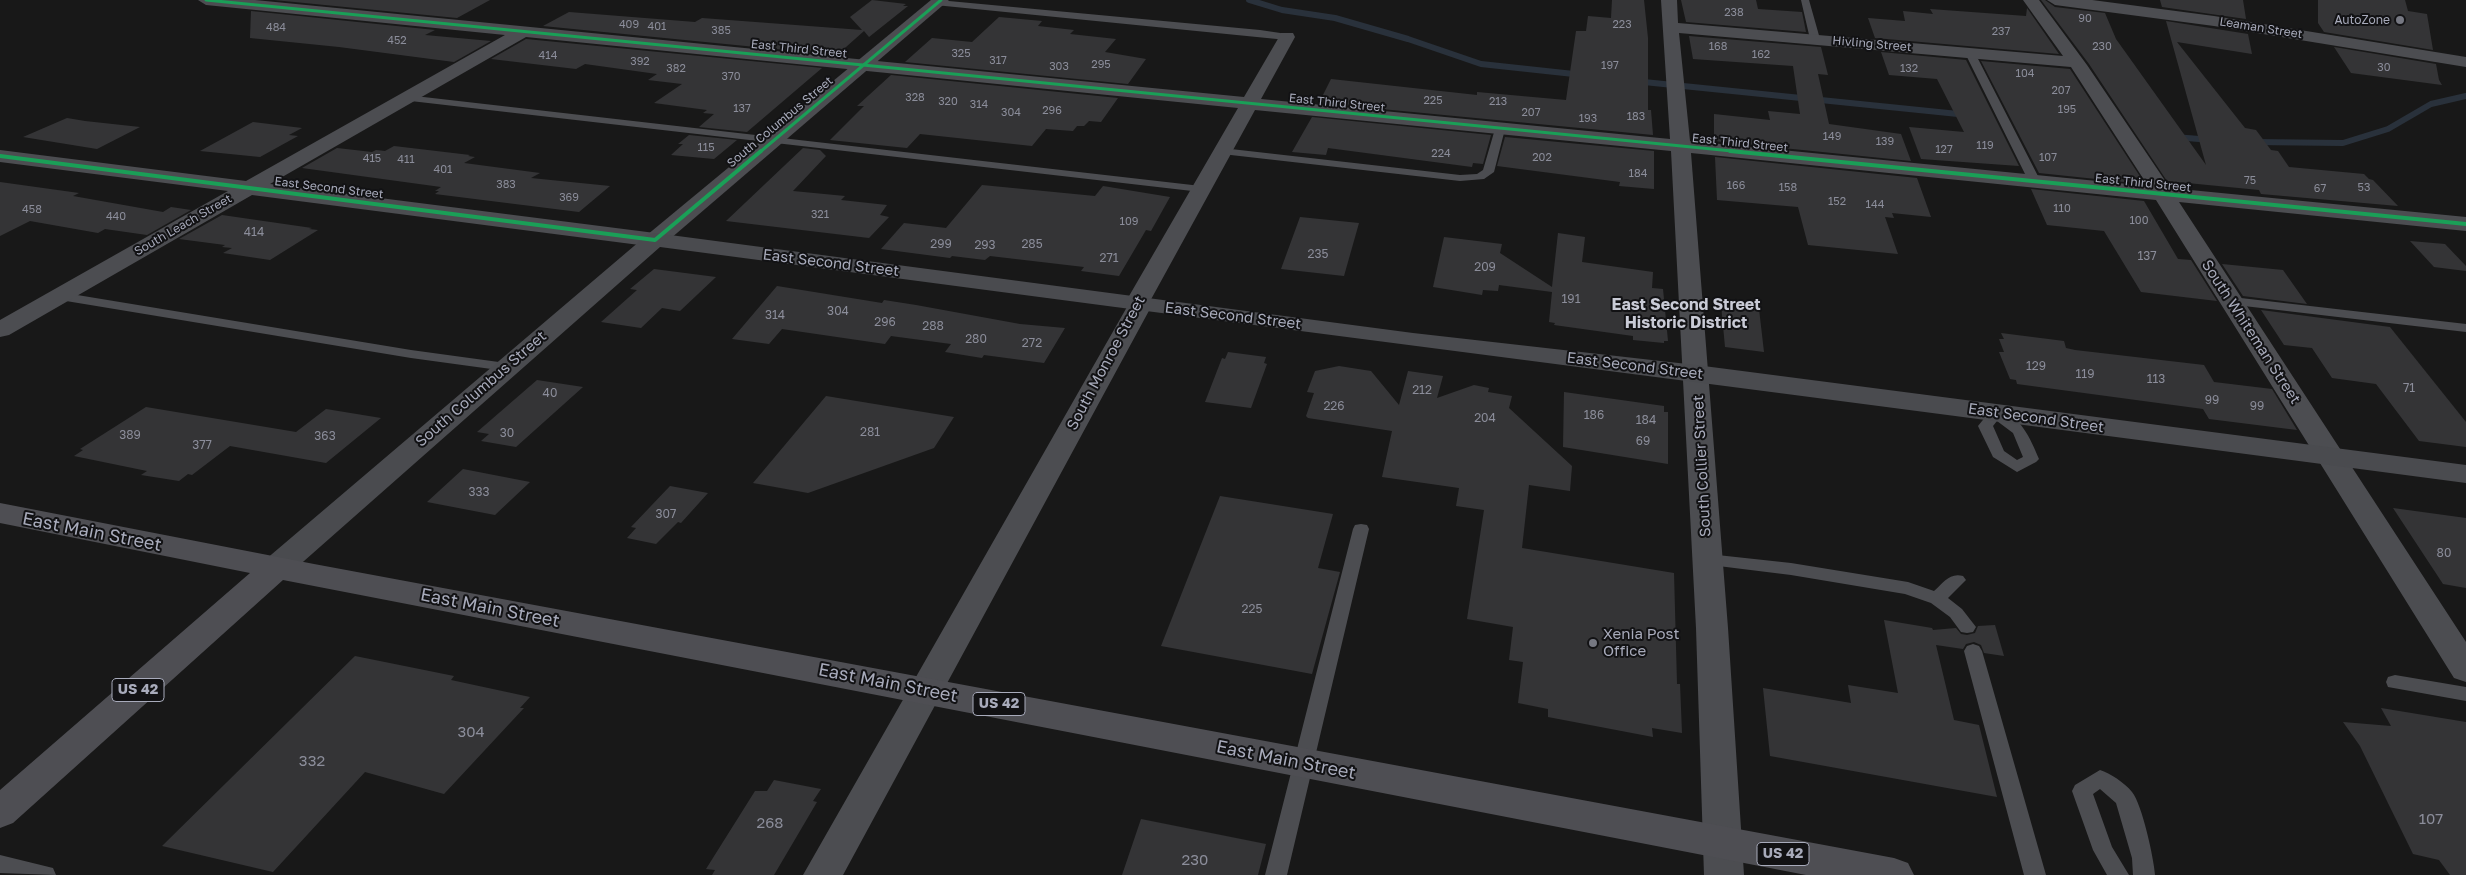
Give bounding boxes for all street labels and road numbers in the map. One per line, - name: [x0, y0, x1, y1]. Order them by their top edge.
- street label: Leaman Street: [2219, 14, 2303, 42]
- street label: Hivling Street: [1832, 33, 1912, 55]
- street label: East Third Street: [750, 37, 848, 61]
- street label: South Columbus Street: [724, 73, 836, 171]
- street label: East Third Street: [1288, 91, 1386, 115]
- street label: East Third Street: [1691, 131, 1789, 155]
- street label: East Third Street: [2094, 171, 2192, 195]
- street label: East Second Street: [274, 174, 384, 202]
- street label: South Leach Street: [132, 191, 234, 259]
- street label: East Second Street: [762, 246, 900, 280]
- street label: South Whiteman Street: [2198, 257, 2304, 407]
- street label: South Monroe Street: [1063, 293, 1149, 433]
- street label: East Second Street: [1164, 299, 1302, 333]
- street label: South Columbus Street: [412, 327, 550, 451]
- street label: East Second Street: [1566, 349, 1704, 383]
- street label: South Collier Street: [1689, 395, 1715, 537]
- street label: East Second Street: [1967, 400, 2105, 436]
- street label: East Main Street: [20, 508, 164, 556]
- street label: East Main Street: [418, 584, 562, 632]
- street label: East Main Street: [816, 659, 960, 707]
- road number: US 42: [112, 678, 164, 702]
- road number: US 42: [973, 692, 1025, 716]
- street label: East Main Street: [1214, 736, 1358, 784]
- road number: US 42: [1757, 842, 1809, 866]

